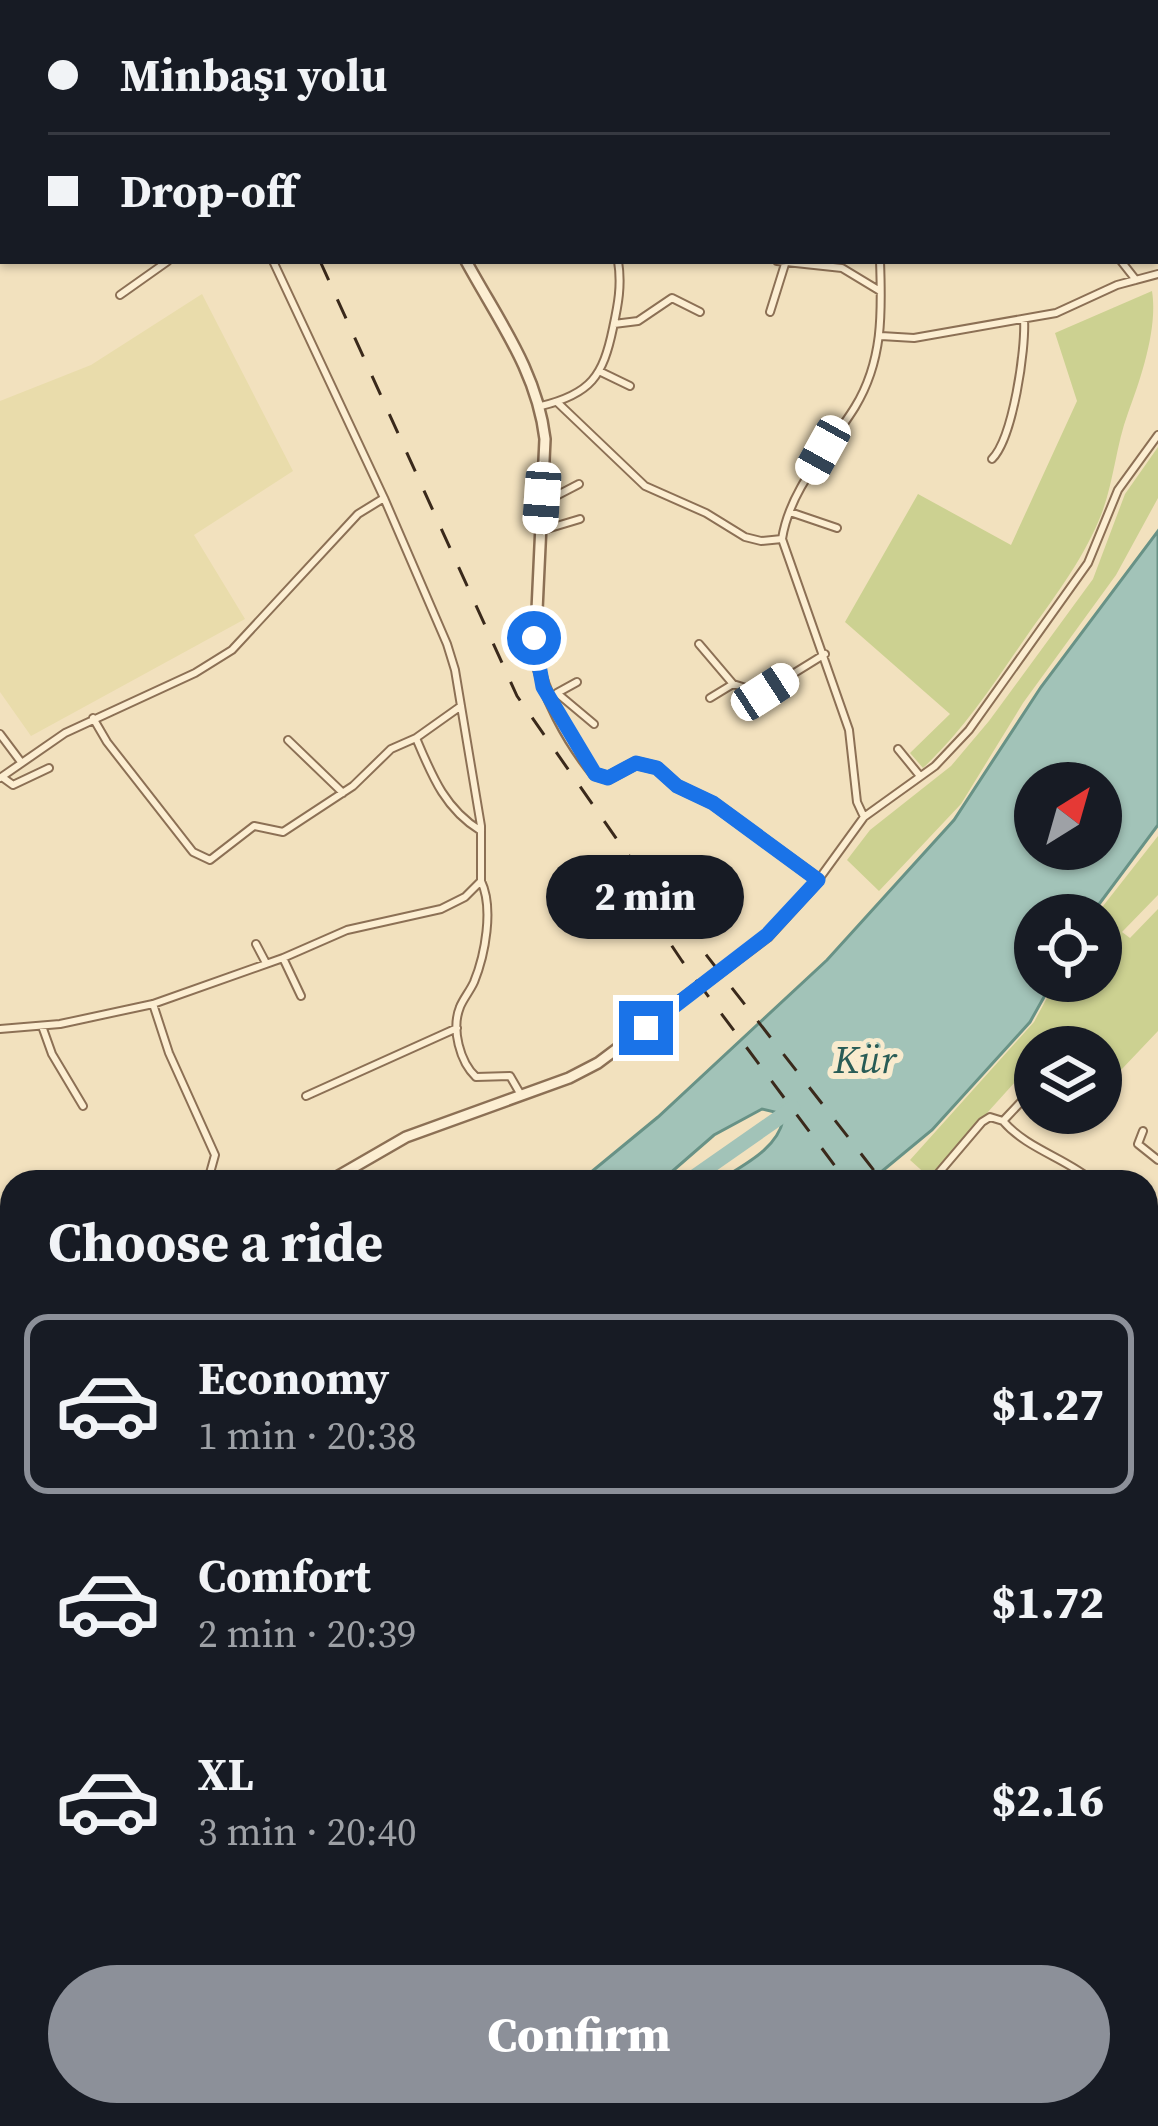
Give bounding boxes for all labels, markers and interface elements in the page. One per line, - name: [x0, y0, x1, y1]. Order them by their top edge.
- text: Minbaşı yolu: [120, 44, 387, 106]
- text: Drop-off: [120, 160, 296, 222]
- car: [790, 410, 856, 490]
- car: [522, 461, 562, 535]
- route start: [507, 611, 561, 665]
- car: [725, 657, 805, 727]
- north arrow: [1014, 762, 1122, 870]
- map controls: [1014, 762, 1122, 1134]
- callout: 2 min: [547, 854, 745, 938]
- text: 2 min: [594, 870, 696, 923]
- button: locate: [1014, 894, 1122, 1002]
- route end: [619, 1001, 673, 1055]
- button: layers: [1014, 1026, 1122, 1134]
- water label: Kür: [833, 1033, 898, 1086]
- text: Choose a ride: [48, 1205, 383, 1279]
- text: Economy: [198, 1347, 389, 1409]
- icon: car: [54, 1350, 162, 1458]
- text: $1.27: [991, 1373, 1104, 1435]
- text: 1 min · 20:38: [198, 1409, 417, 1462]
- text: Comfort: [198, 1545, 371, 1607]
- icon: car: [54, 1548, 162, 1656]
- text: $1.72: [991, 1571, 1104, 1633]
- text: 2 min · 20:39: [198, 1607, 417, 1660]
- text: XL: [198, 1743, 254, 1805]
- icon: car: [54, 1746, 162, 1854]
- text: $2.16: [991, 1769, 1104, 1831]
- text: 3 min · 20:40: [198, 1805, 417, 1858]
- button: Confirm: [48, 1965, 1110, 2103]

